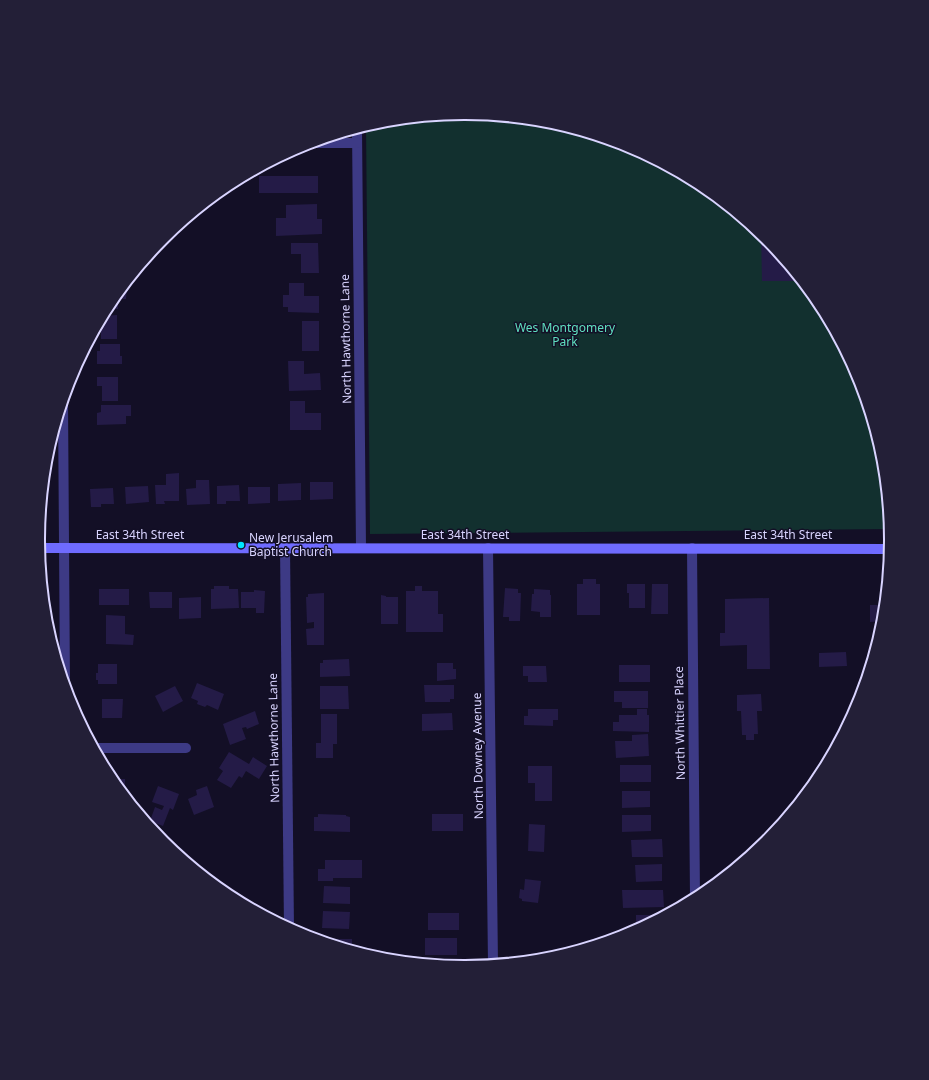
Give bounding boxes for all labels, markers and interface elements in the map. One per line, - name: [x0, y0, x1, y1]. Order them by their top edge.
- street label: North Hawthorne Lane: [336, 274, 355, 404]
- park label: Wes Montgomery Park: [515, 319, 616, 350]
- street label: East 34th Street: [96, 526, 185, 543]
- street label: East 34th Street: [421, 526, 510, 543]
- street label: East 34th Street: [744, 526, 833, 543]
- place label: New Jerusalem Baptist Church: [249, 529, 333, 560]
- marker: New Jerusalem Baptist Church: [236, 540, 246, 550]
- street label: North Whittier Place: [670, 666, 689, 780]
- street label: North Hawthorne Lane: [264, 673, 283, 803]
- street label: North Downey Avenue: [468, 692, 487, 820]

